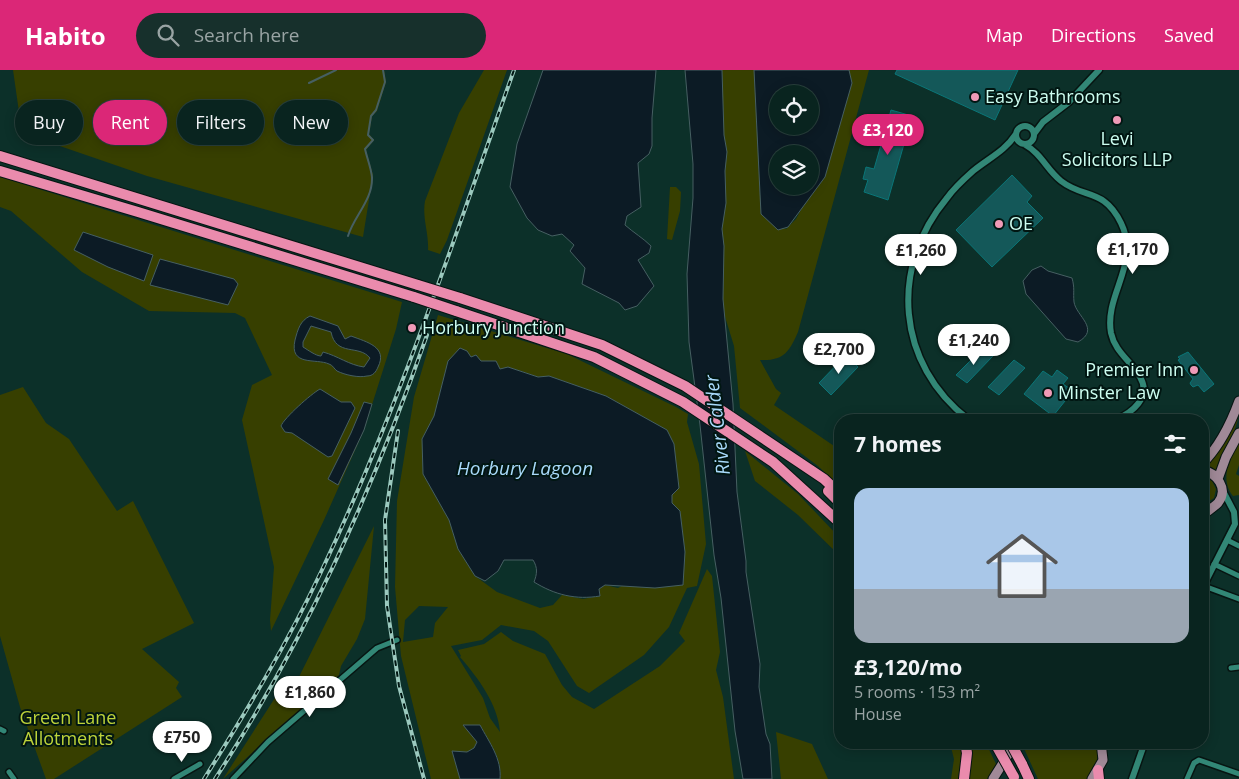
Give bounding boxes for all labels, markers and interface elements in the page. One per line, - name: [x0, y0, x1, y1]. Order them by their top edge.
- search box: [136, 13, 486, 58]
- text: Habito: [25, 19, 106, 52]
- icon: search: [154, 21, 182, 49]
- text: Search here: [194, 22, 300, 48]
- text: Map: [986, 23, 1023, 47]
- text: Directions: [1051, 23, 1136, 47]
- text: Saved: [1164, 23, 1214, 47]
- place label: Easy Bathrooms: [985, 84, 1121, 108]
- map controls: [769, 85, 819, 195]
- button: locate: [769, 85, 819, 135]
- marker: Easy Bathrooms: [969, 91, 981, 103]
- chip: Buy: [15, 100, 83, 145]
- chip: Rent: [93, 100, 167, 145]
- chip: Filters: [177, 100, 264, 145]
- chip: New: [274, 100, 348, 145]
- pin: £3,120: [847, 114, 929, 156]
- marker: Levi Solicitors LLP: [1111, 114, 1123, 126]
- text: £3,120: [863, 119, 913, 141]
- place label: Levi Solicitors LLP: [1062, 126, 1172, 171]
- button: layers: [769, 145, 819, 195]
- place label: OE: [1009, 211, 1033, 235]
- marker: OE: [993, 218, 1005, 230]
- pin: £1,170: [1092, 232, 1174, 275]
- pin: £1,260: [880, 234, 962, 276]
- text: £1,170: [1108, 238, 1158, 260]
- text: £1,260: [896, 239, 946, 261]
- place label: Horbury Junction: [422, 315, 565, 339]
- marker: Horbury Junction: [406, 322, 418, 334]
- pin: £1,240: [933, 324, 1015, 366]
- text: £1,240: [949, 329, 999, 351]
- pin: £2,700: [798, 332, 880, 375]
- text: £2,700: [814, 338, 864, 360]
- place label: Premier Inn: [1085, 357, 1184, 381]
- marker: Premier Inn: [1188, 364, 1200, 376]
- water label: River Calder: [698, 372, 736, 477]
- place label: Minster Law: [1058, 380, 1160, 404]
- marker: Minster Law: [1042, 387, 1054, 399]
- text: 7 homes: [854, 430, 942, 458]
- icon: filters: [1161, 430, 1189, 458]
- water label: Horbury Lagoon: [457, 455, 593, 481]
- icon: home: [977, 521, 1067, 611]
- text: £3,120/mo: [854, 653, 962, 681]
- pin: £1,860: [269, 676, 351, 718]
- text: £1,860: [285, 681, 335, 703]
- text: 5 rooms · 153 m²: [854, 681, 980, 703]
- text: House: [854, 703, 902, 725]
- park label: Green Lane Allotments: [20, 705, 116, 750]
- pin: £750: [152, 720, 212, 763]
- text: £750: [164, 726, 200, 748]

